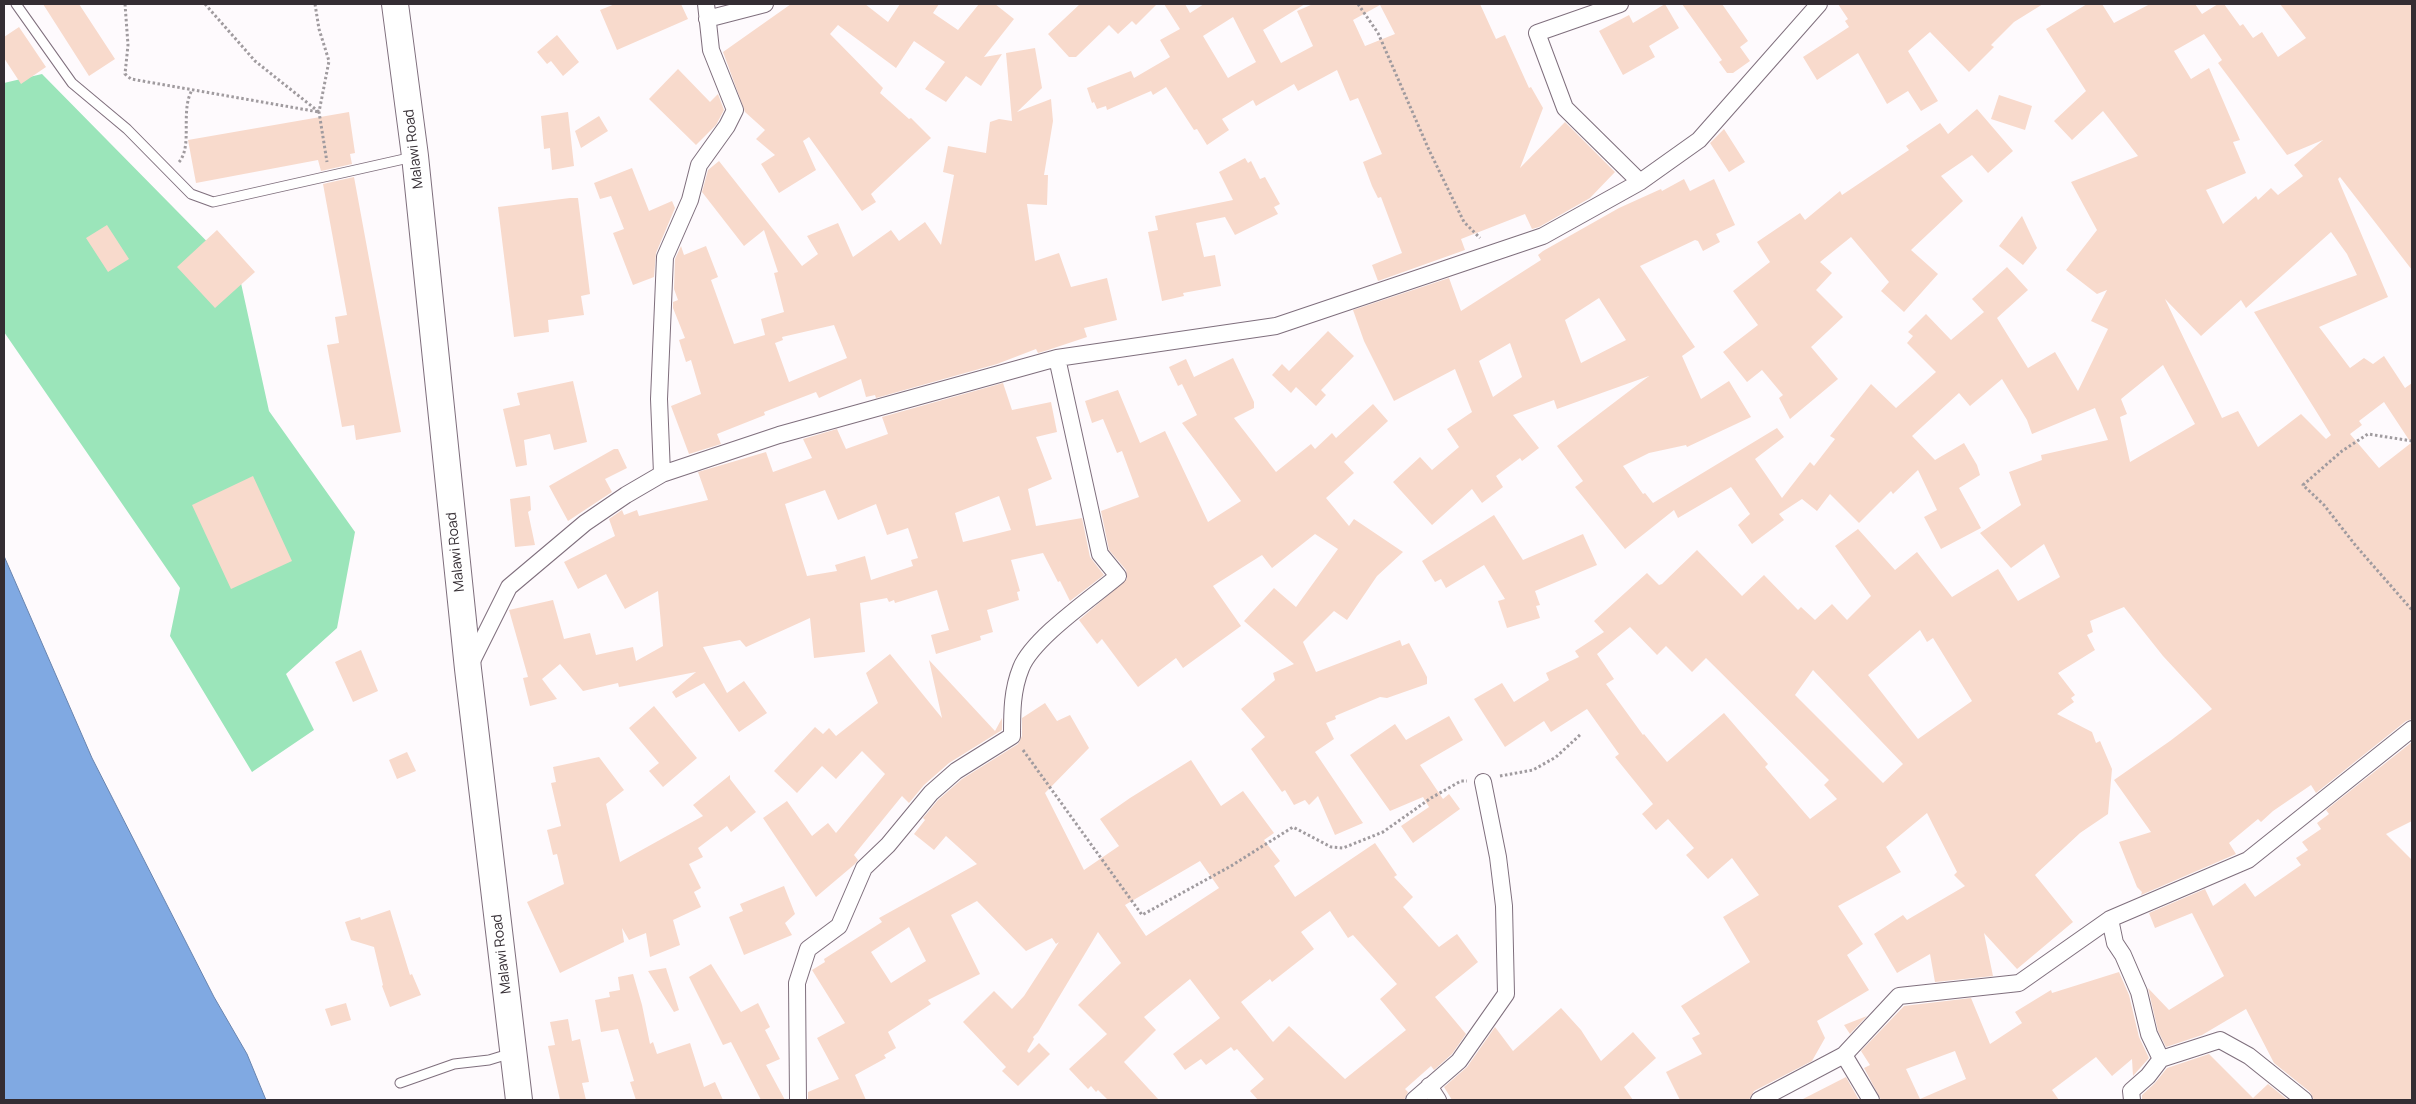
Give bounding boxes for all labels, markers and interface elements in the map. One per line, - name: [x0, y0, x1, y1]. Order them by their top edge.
- street label: Malawi Road: [401, 108, 427, 190]
- street label: Malawi Road: [443, 511, 469, 593]
- street label: Malawi Road: [489, 913, 515, 995]

